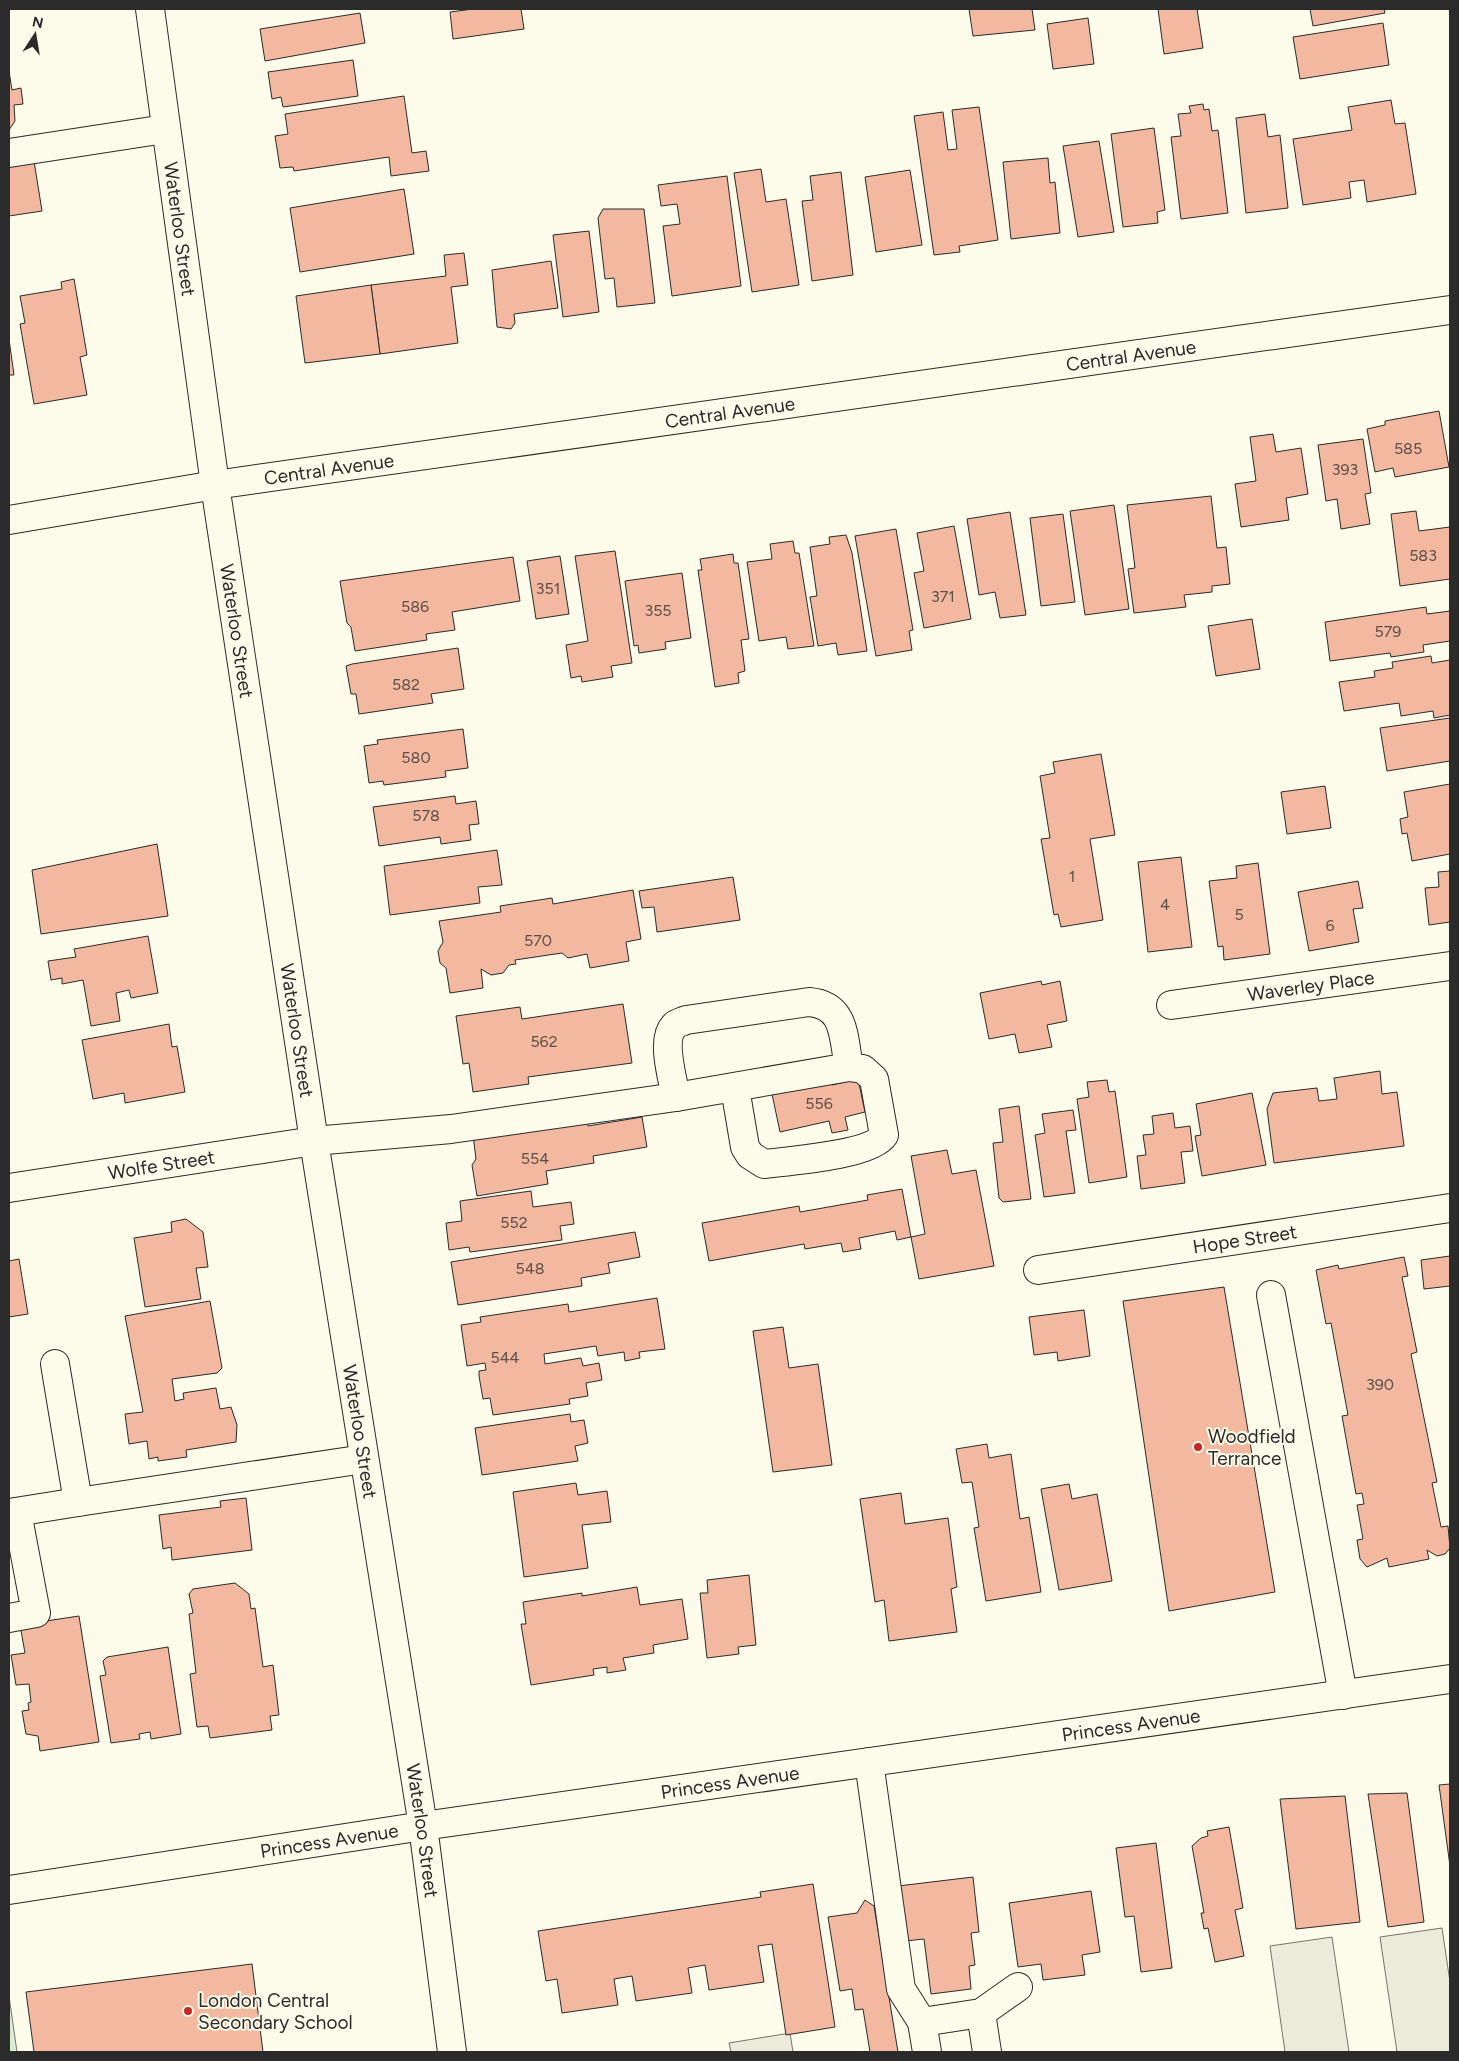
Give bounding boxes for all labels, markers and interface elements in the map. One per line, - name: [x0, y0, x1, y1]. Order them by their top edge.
- north arrow: [10, 10, 60, 60]
- text: N: [31, 13, 45, 32]
- street label: Waterloo Street: [159, 160, 200, 298]
- street label: Central Avenue: [1064, 335, 1198, 376]
- street label: Central Avenue: [663, 392, 797, 433]
- house number: 585: [1394, 439, 1422, 458]
- street label: Central Avenue: [262, 449, 396, 490]
- house number: 393: [1332, 460, 1358, 479]
- house number: 583: [1409, 546, 1437, 565]
- street label: Waterloo Street: [215, 562, 258, 700]
- house number: 351: [536, 579, 560, 598]
- house number: 371: [931, 587, 955, 606]
- house number: 586: [401, 597, 429, 616]
- house number: 355: [644, 601, 672, 620]
- house number: 579: [1375, 622, 1401, 641]
- house number: 582: [392, 675, 420, 694]
- house number: 580: [401, 748, 431, 767]
- house number: 578: [412, 806, 440, 825]
- house number: 1: [1069, 867, 1075, 886]
- house number: 4: [1160, 895, 1170, 914]
- house number: 5: [1234, 905, 1244, 924]
- house number: 6: [1325, 916, 1335, 935]
- house number: 570: [524, 931, 552, 950]
- street label: Waterloo Street: [275, 962, 318, 1099]
- street label: Waverley Place: [1246, 966, 1376, 1006]
- house number: 562: [530, 1032, 558, 1051]
- house number: 556: [805, 1094, 833, 1113]
- street label: Wolfe Street: [106, 1145, 216, 1185]
- house number: 554: [521, 1149, 549, 1168]
- house number: 552: [500, 1213, 528, 1232]
- street label: Hope Street: [1191, 1220, 1298, 1259]
- house number: 548: [516, 1259, 544, 1278]
- house number: 544: [490, 1348, 520, 1367]
- street label: Waterloo Street: [338, 1363, 382, 1500]
- house number: 390: [1366, 1375, 1394, 1394]
- place label: Woodfield Terrance: [1208, 1425, 1296, 1470]
- marker: Woodfield Terrance: [1192, 1441, 1204, 1453]
- street label: Princess Avenue: [1060, 1704, 1202, 1746]
- street label: Princess Avenue: [659, 1761, 801, 1804]
- street label: Waterloo Street: [401, 1762, 443, 1899]
- street label: Princess Avenue: [258, 1819, 400, 1863]
- place label: London Central Secondary School: [198, 1989, 353, 2034]
- marker: London Central Secondary School: [182, 2005, 194, 2017]

